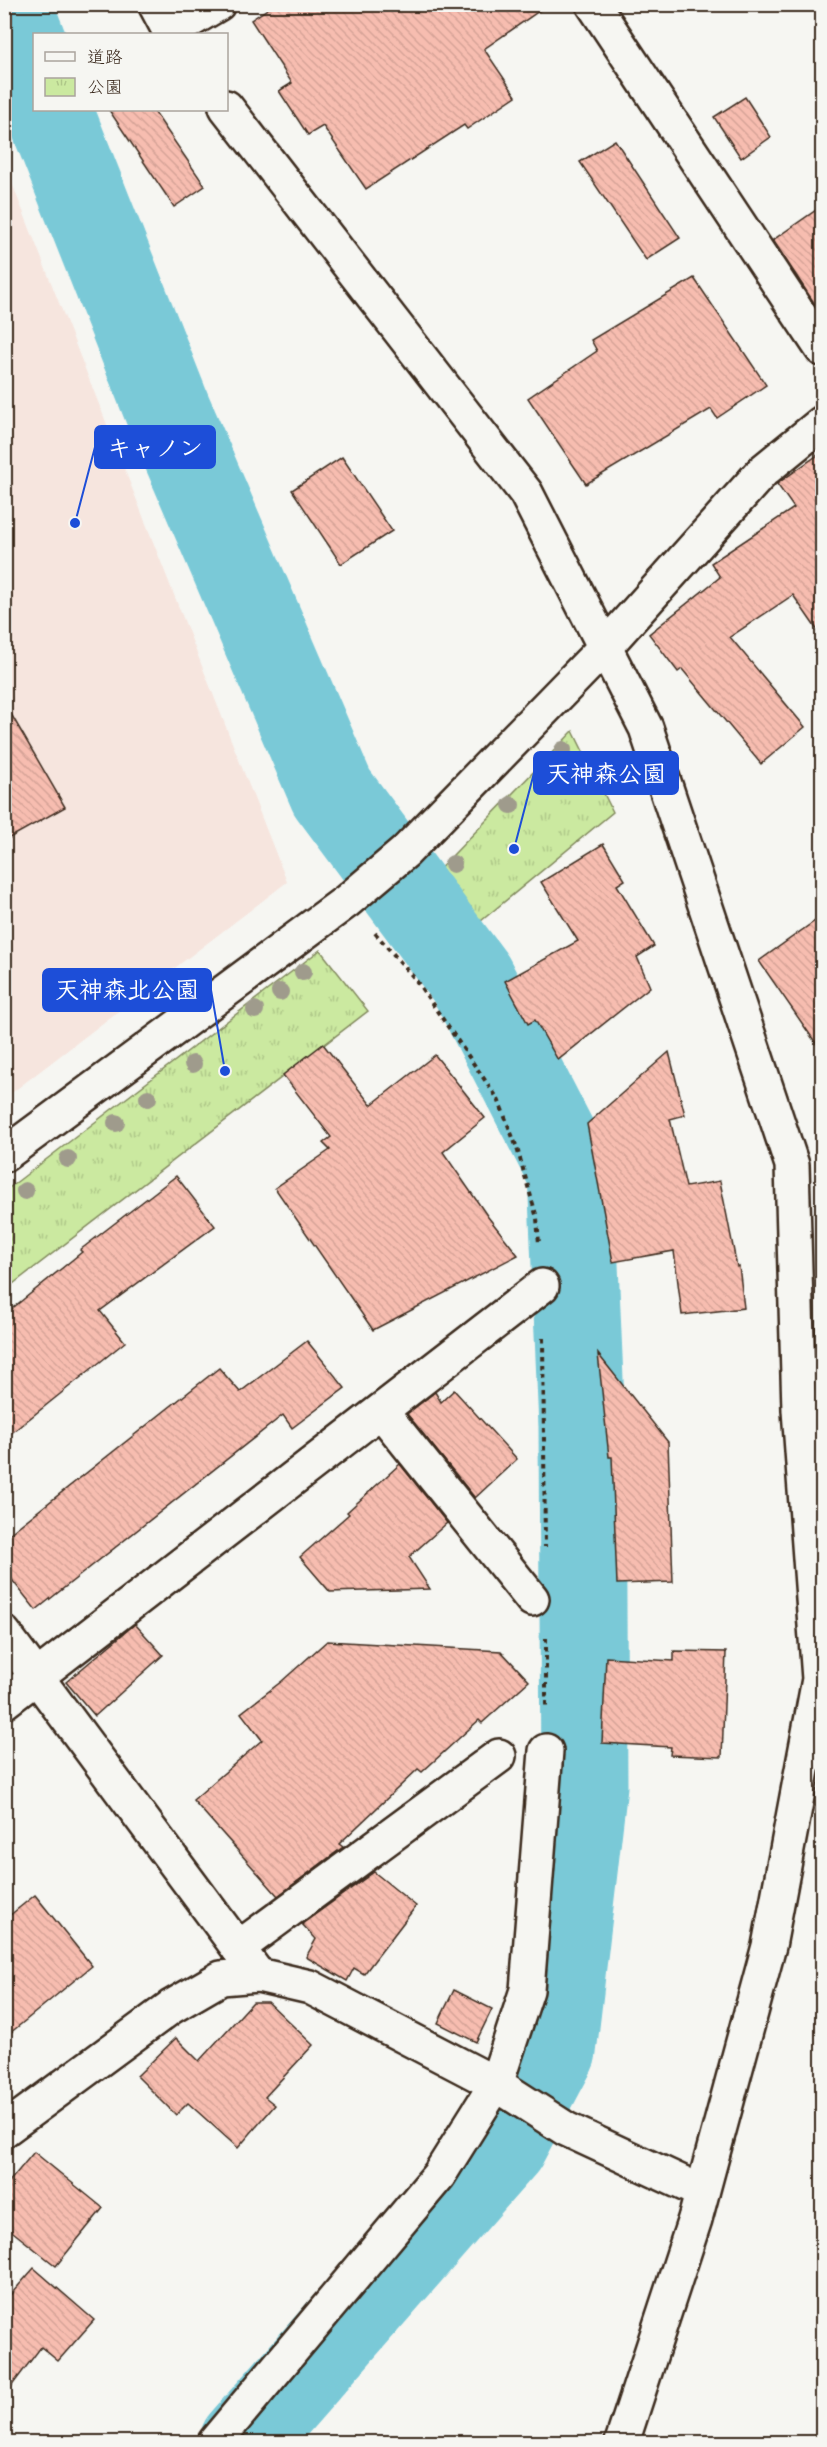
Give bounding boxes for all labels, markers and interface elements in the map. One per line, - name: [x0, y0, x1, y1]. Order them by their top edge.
- legend: [33, 33, 228, 111]
- text: 道路: [87, 45, 123, 70]
- text: 公園: [87, 75, 123, 100]
- callout: キャノン: [95, 426, 215, 468]
- text: キャノン: [107, 432, 203, 466]
- callout: 天神森公園: [534, 752, 678, 794]
- text: 天神森公園: [546, 758, 666, 792]
- callout: 天神森北公園: [43, 969, 211, 1011]
- text: 天神森北公園: [55, 974, 199, 1008]

